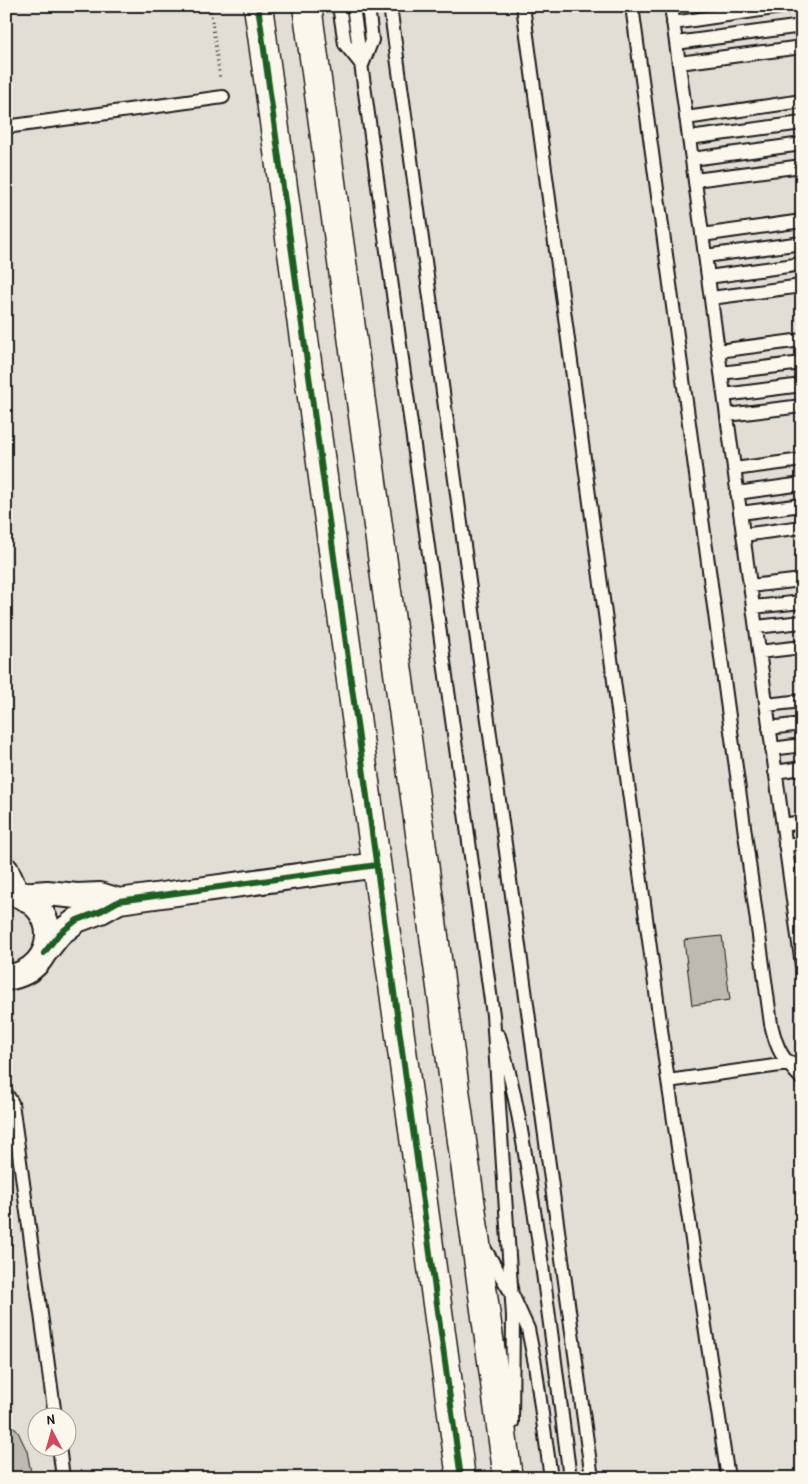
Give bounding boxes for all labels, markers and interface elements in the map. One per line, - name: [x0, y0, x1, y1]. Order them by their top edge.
- north arrow: [28, 1406, 78, 1456]
- text: N: [46, 1409, 56, 1428]

